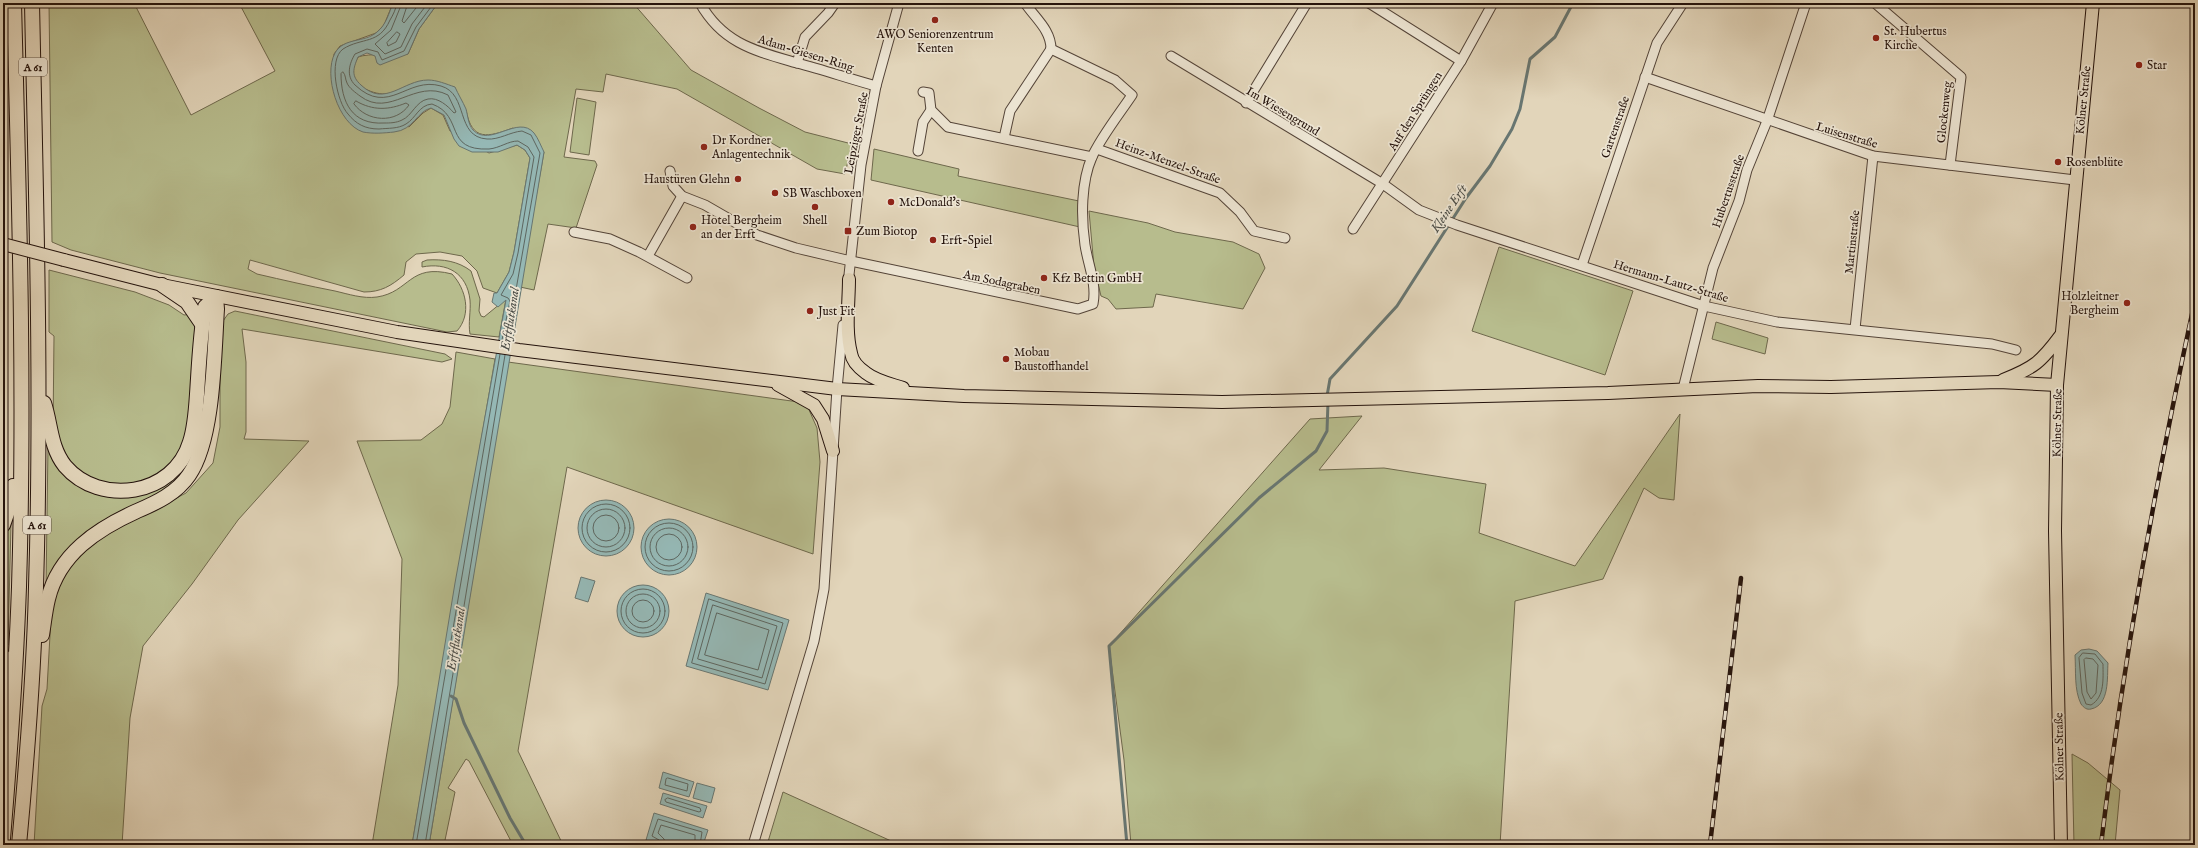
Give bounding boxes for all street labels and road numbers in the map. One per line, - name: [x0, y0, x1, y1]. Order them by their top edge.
- street label: Adam-Giesen-Ring: [755, 31, 856, 75]
- road number: A 61: [19, 58, 47, 76]
- street label: Kölner Straße: [2072, 65, 2095, 135]
- street label: Auf den Sprüngen: [1385, 69, 1447, 155]
- street label: Glockenweg: [1934, 80, 1955, 144]
- street label: Im Wiesengrund: [1243, 84, 1323, 140]
- street label: Leipziger Straße: [841, 90, 873, 176]
- street label: Gartenstraße: [1598, 94, 1633, 160]
- street label: Luisenstraße: [1814, 119, 1880, 152]
- street label: Heinz-Menzel-Straße: [1113, 135, 1223, 188]
- street label: Hubertusstraße: [1709, 152, 1748, 230]
- street label: Martinstraße: [1842, 209, 1863, 275]
- street label: Hermann-Lautz-Straße: [1611, 257, 1731, 306]
- street label: Am Sodagraben: [961, 267, 1042, 298]
- street label: Kölner Straße: [2049, 388, 2066, 458]
- road number: A 61: [23, 516, 51, 534]
- street label: Kölner Straße: [2051, 712, 2068, 782]

